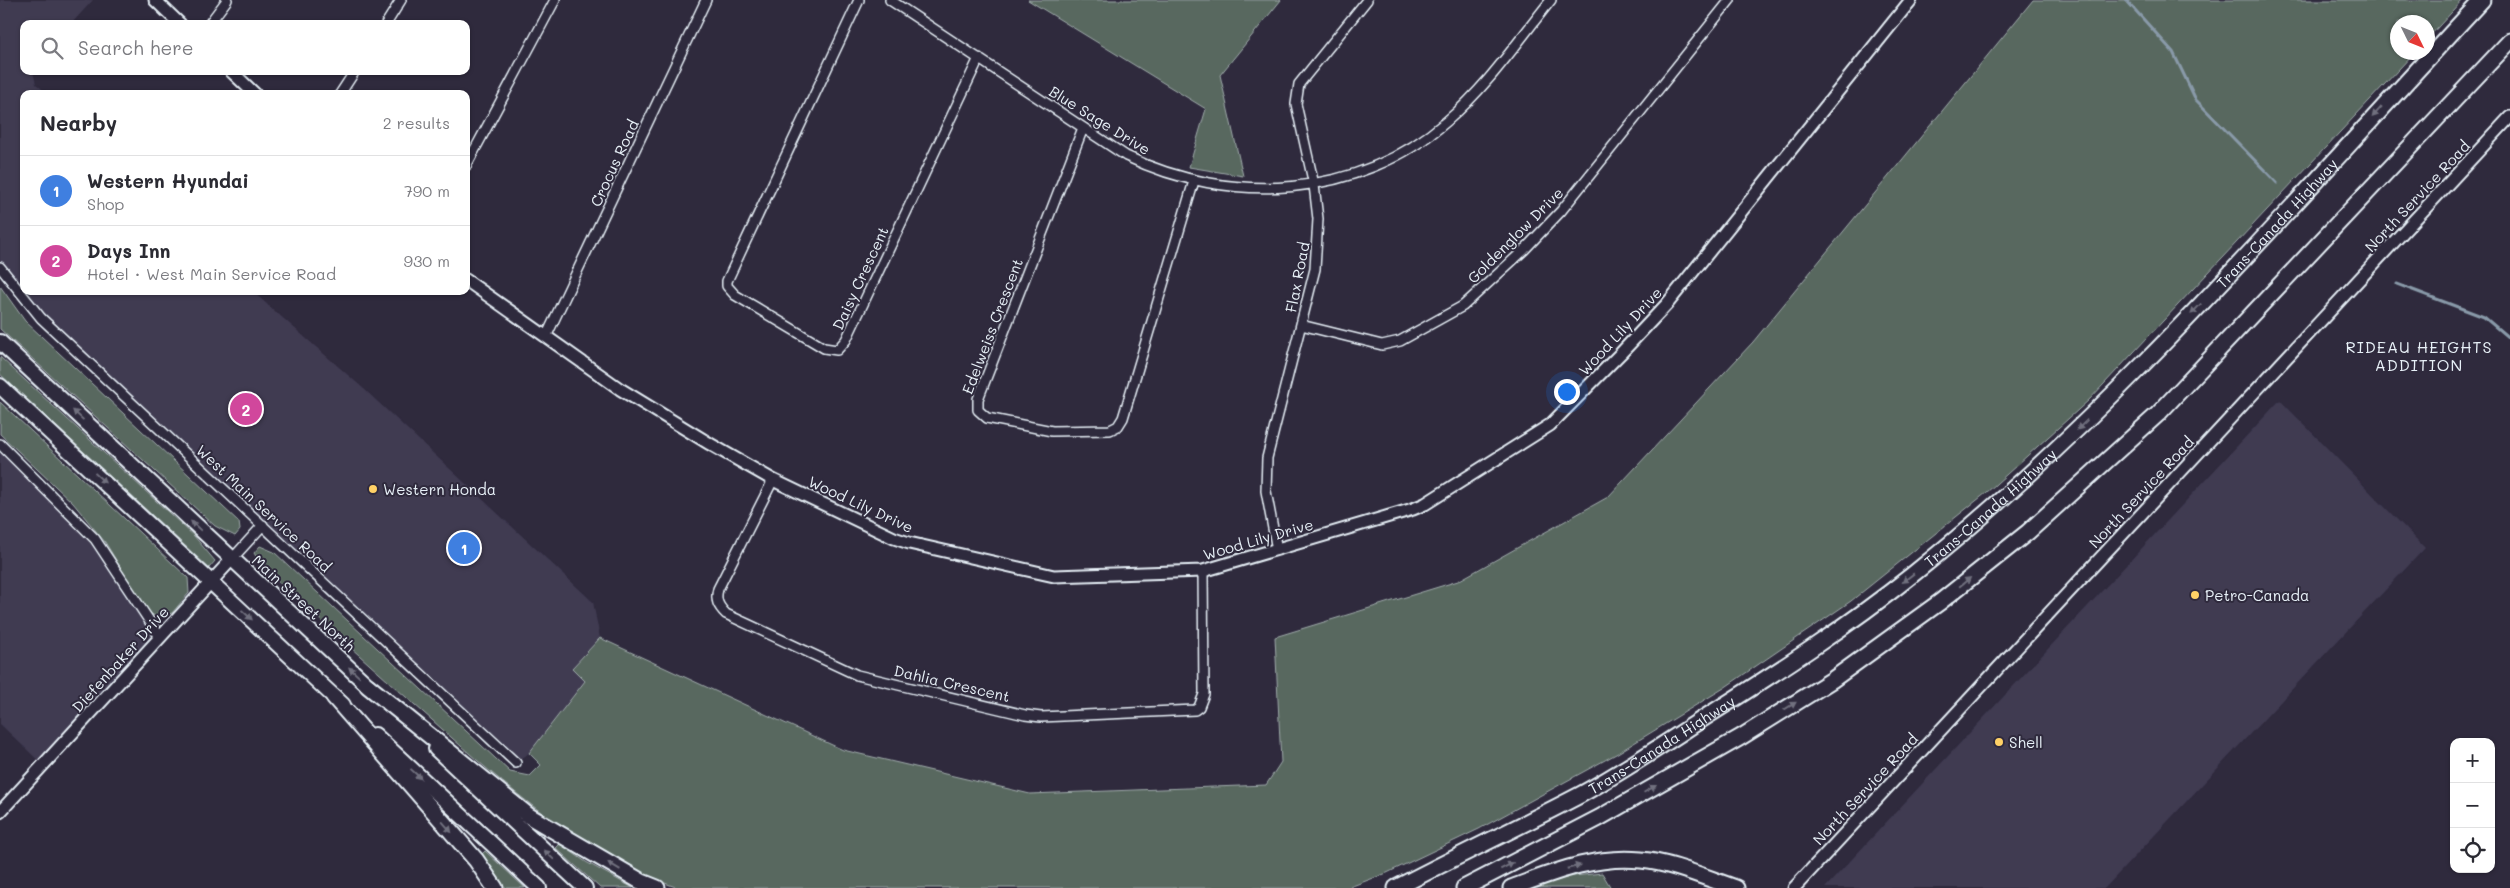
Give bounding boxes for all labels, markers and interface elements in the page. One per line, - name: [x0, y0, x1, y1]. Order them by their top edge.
- north arrow: [2390, 15, 2435, 60]
- search box: [20, 20, 470, 75]
- icon: search: [38, 34, 66, 62]
- text: Search here: [78, 35, 194, 60]
- street label: Blue Sage Drive: [1046, 81, 1154, 159]
- one-way arrow: [2371, 106, 2383, 118]
- text: Nearby: [40, 109, 117, 136]
- text: 2 results: [383, 112, 450, 133]
- street label: Crocus Road: [585, 116, 643, 210]
- street label: North Service Road: [2360, 136, 2474, 256]
- street label: Trans-Canada Highway: [2212, 154, 2342, 292]
- text: Western Hyundai: [87, 168, 249, 193]
- text: 1: [52, 180, 60, 201]
- text: 790 m: [404, 180, 450, 201]
- street label: Goldenglow Drive: [1463, 183, 1567, 287]
- text: Shop: [87, 193, 124, 214]
- street label: Daisy Crescent: [827, 223, 893, 333]
- text: Days Inn: [87, 238, 171, 263]
- street label: Flax Road: [1280, 240, 1314, 314]
- text: 2: [52, 250, 60, 271]
- text: 930 m: [403, 250, 450, 271]
- street label: Edelweiss Crescent: [957, 255, 1027, 397]
- text: Hotel · West Main Service Road: [87, 263, 336, 284]
- street label: Wood Lily Drive: [1574, 283, 1666, 379]
- one-way arrow: [2190, 303, 2202, 315]
- district label: RIDEAU HEIGHTS ADDITION: [2345, 336, 2493, 375]
- your location: [1554, 379, 1580, 405]
- pin: 2: [230, 390, 262, 428]
- one-way arrow: [72, 409, 84, 421]
- one-way arrow: [2077, 419, 2089, 431]
- street label: North Service Road: [2084, 432, 2198, 552]
- street label: West Main Service Road: [192, 440, 336, 576]
- street label: Trans-Canada Highway: [1920, 444, 2061, 571]
- street label: Wood Lily Drive: [805, 471, 917, 537]
- one-way arrow: [93, 472, 105, 484]
- place label: Western Honda: [383, 479, 496, 499]
- marker: Western Honda: [367, 483, 379, 495]
- street label: Wood Lily Drive: [1201, 514, 1315, 564]
- one-way arrow: [191, 520, 203, 532]
- pin: 1: [448, 529, 480, 567]
- street label: Main Street North: [248, 550, 360, 656]
- one-way arrow: [1901, 573, 1914, 583]
- one-way arrow: [1959, 576, 1972, 587]
- place label: Petro-Canada: [2205, 585, 2309, 605]
- marker: Petro-Canada: [2189, 589, 2201, 601]
- street label: Diefenbaker Drive: [67, 602, 173, 716]
- one-way arrow: [240, 609, 252, 621]
- street label: Dahlia Crescent: [892, 660, 1012, 706]
- one-way arrow: [348, 666, 360, 678]
- street label: Trans-Canada Highway: [1585, 691, 1739, 798]
- one-way arrow: [1784, 702, 1797, 711]
- street label: North Service Road: [1808, 729, 1922, 849]
- place label: Shell: [2009, 732, 2043, 752]
- marker: Shell: [1993, 736, 2005, 748]
- map controls: [2450, 738, 2495, 873]
- button: +: [2450, 738, 2495, 783]
- one-way arrow: [410, 768, 422, 780]
- button: −: [2450, 783, 2495, 828]
- one-way arrow: [1644, 784, 1657, 793]
- one-way arrow: [441, 820, 453, 832]
- button: locate: [2450, 828, 2495, 873]
- one-way arrow: [544, 849, 556, 861]
- one-way arrow: [607, 861, 620, 870]
- one-way arrow: [1500, 862, 1514, 870]
- one-way arrow: [1566, 863, 1581, 871]

